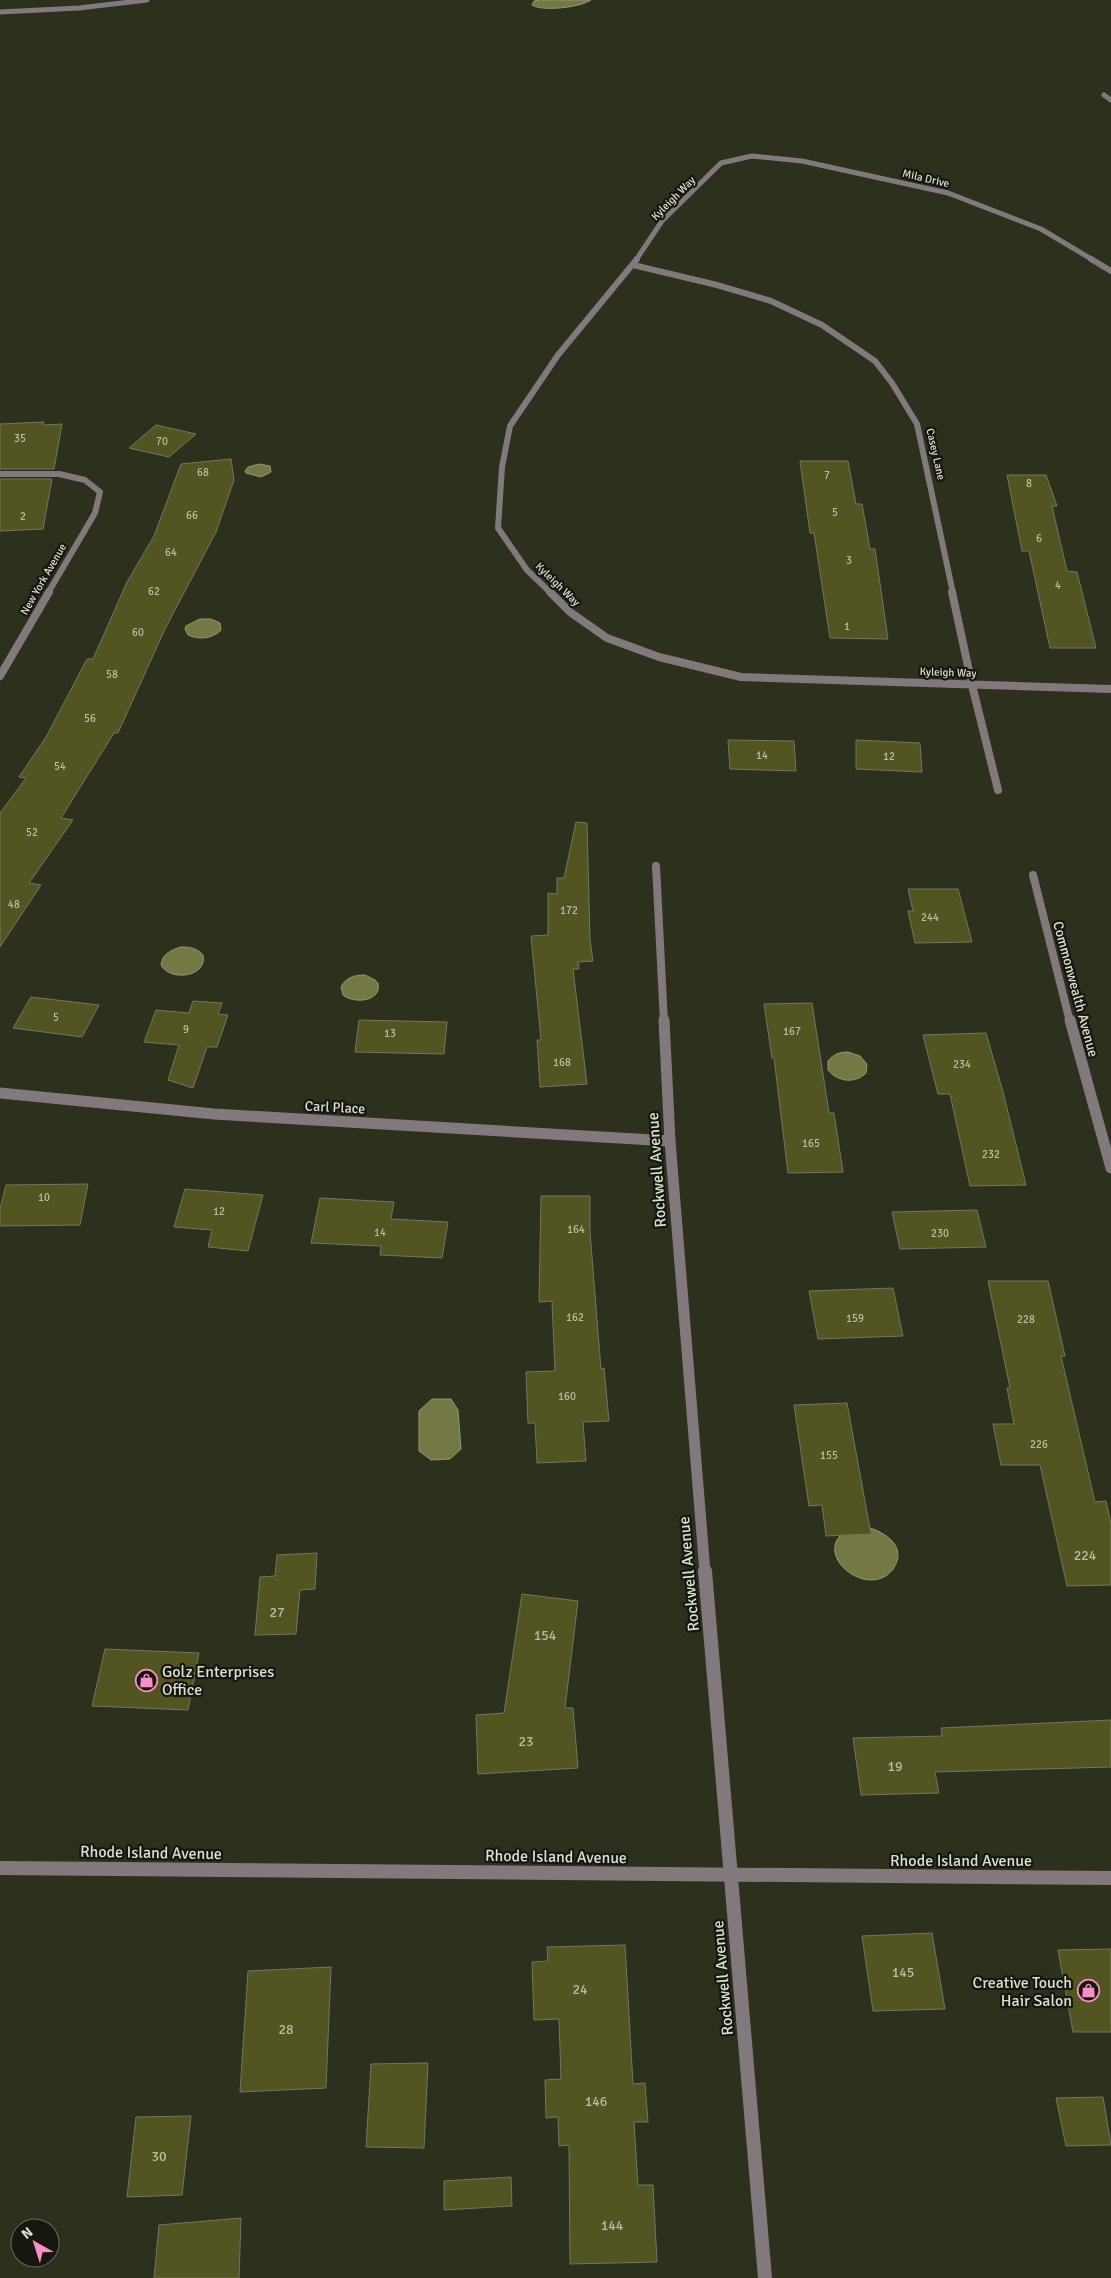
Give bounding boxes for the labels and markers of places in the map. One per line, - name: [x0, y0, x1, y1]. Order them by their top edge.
- place label: Golz Enterprises Office: [162, 1662, 274, 1700]
- shop icon: Golz Enterprises Office: [134, 1668, 158, 1692]
- place label: Creative Touch Hair Salon: [972, 1973, 1072, 2011]
- shop icon: Creative Touch Hair Salon: [1076, 1979, 1100, 2003]

